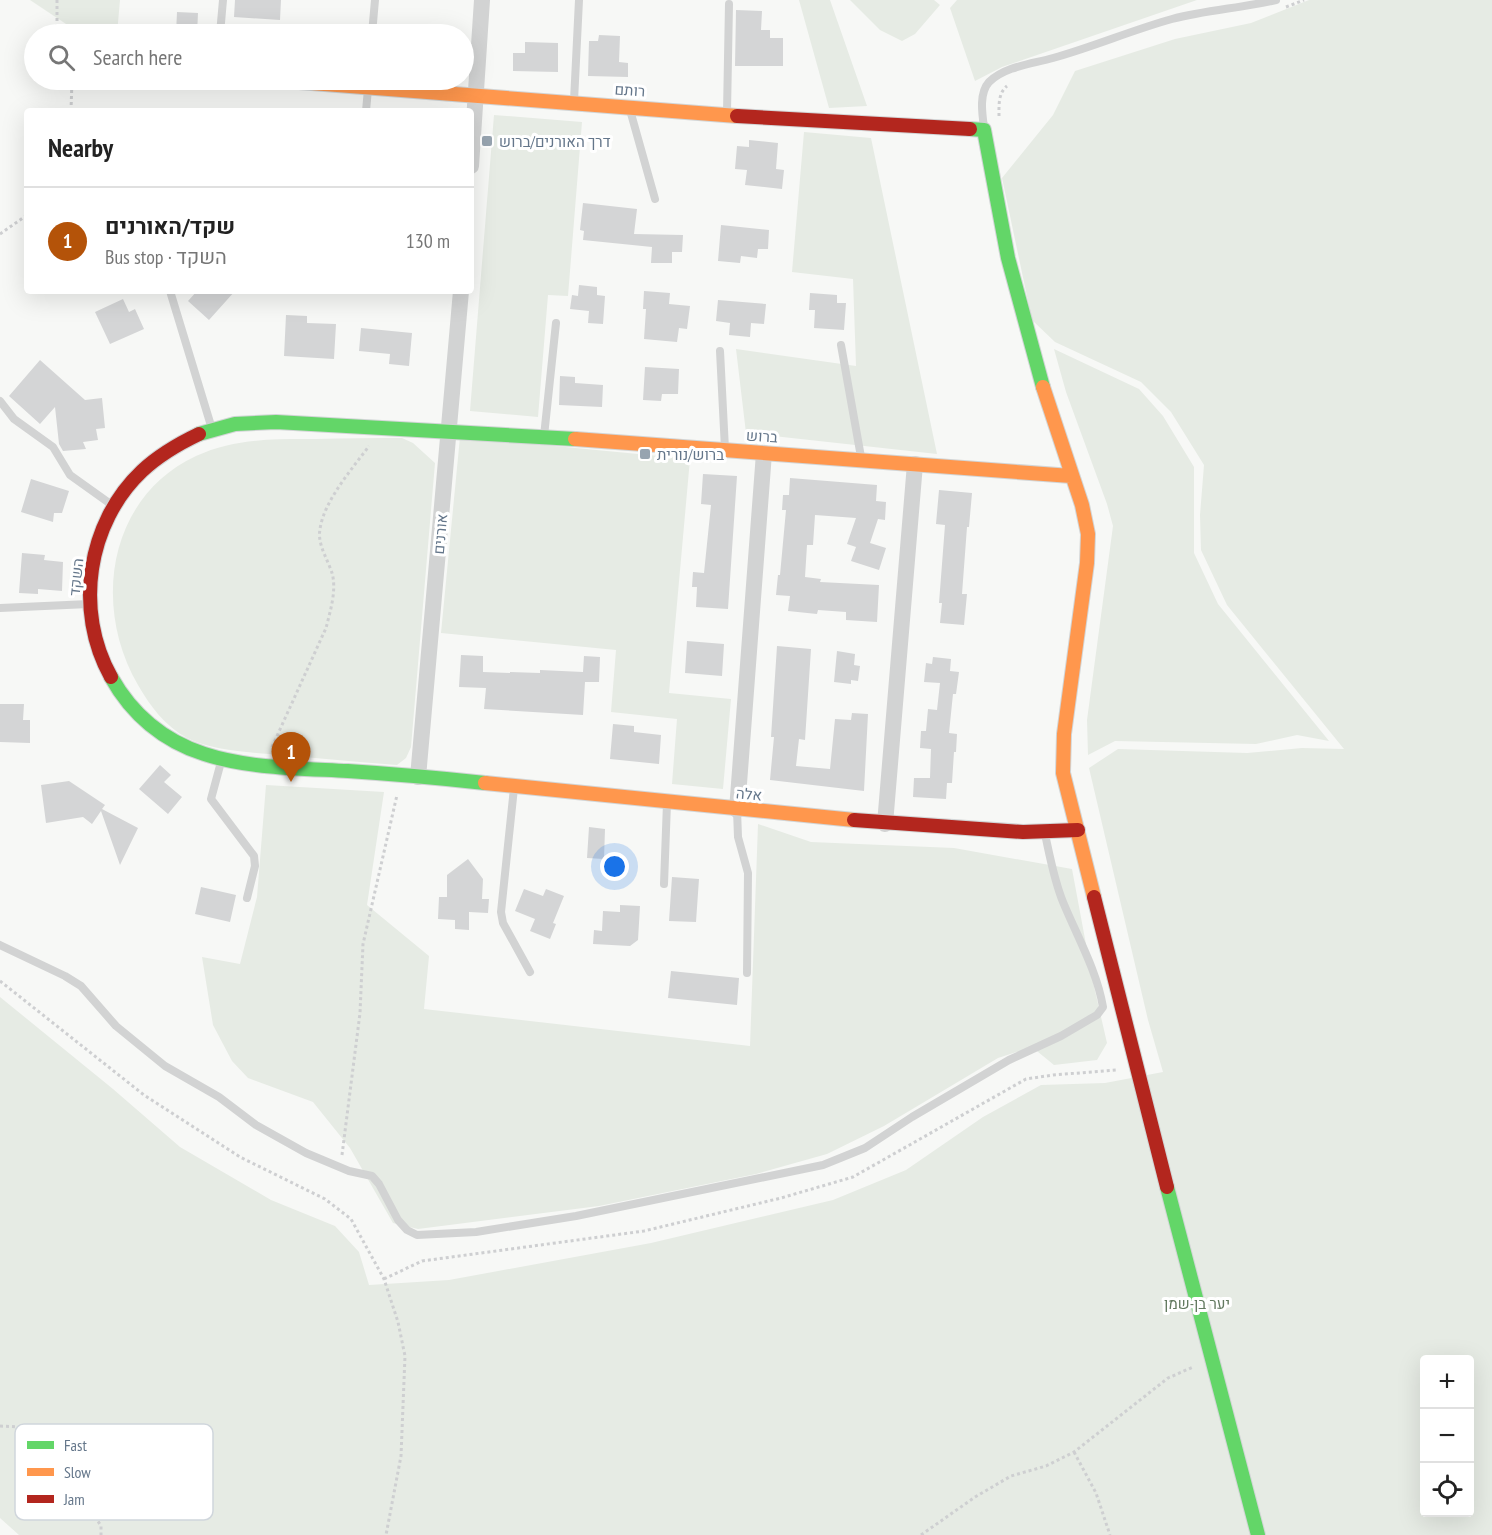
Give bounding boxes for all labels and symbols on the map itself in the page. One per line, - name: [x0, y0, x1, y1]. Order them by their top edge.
- street label: רותם: [614, 79, 646, 101]
- place label: דרך האורנים/ברוש: [499, 132, 611, 151]
- marker: דרך האורנים/ברוש: [480, 134, 494, 148]
- street label: ברוש: [746, 425, 779, 447]
- place label: ברוש/נורית: [657, 445, 724, 464]
- marker: ברוש/נורית: [638, 447, 652, 461]
- street label: אורנים: [429, 513, 451, 555]
- street label: השקד: [65, 557, 87, 597]
- pin: 1: [272, 732, 310, 782]
- street label: אלה: [735, 783, 763, 805]
- your location: [600, 852, 629, 881]
- park label: יער בן-שמן: [1164, 1294, 1230, 1313]
- legend: [15, 1424, 213, 1520]
- text: Fast: [64, 1435, 87, 1455]
- text: Slow: [64, 1462, 91, 1482]
- text: Jam: [63, 1489, 85, 1509]

